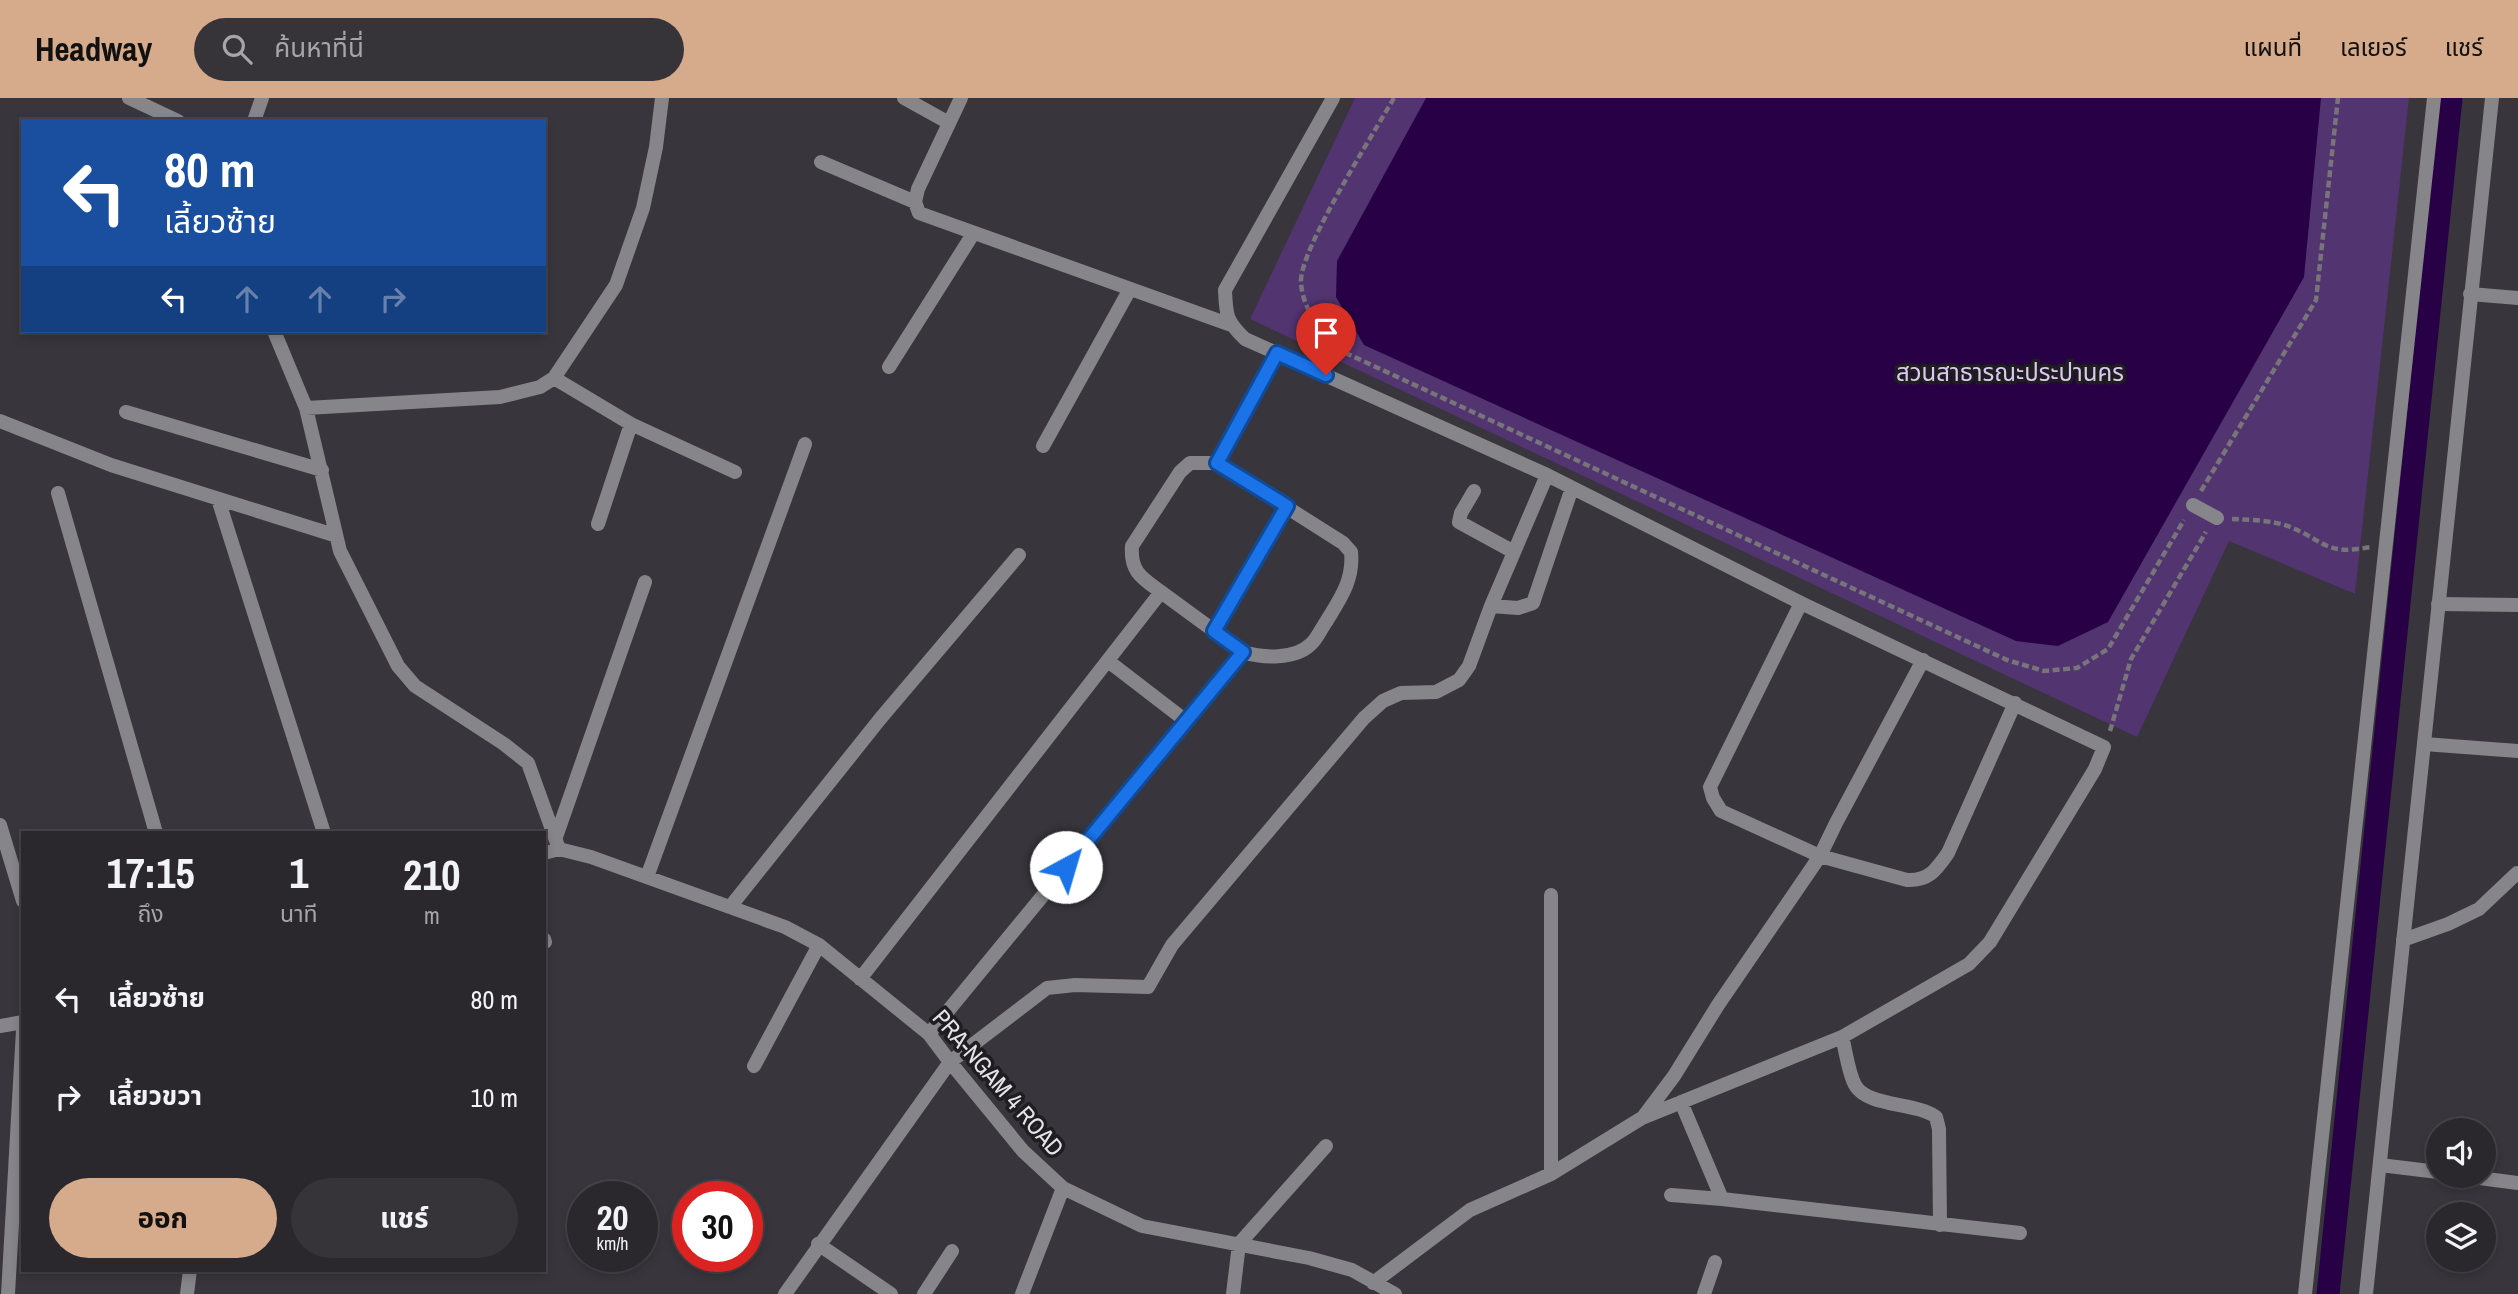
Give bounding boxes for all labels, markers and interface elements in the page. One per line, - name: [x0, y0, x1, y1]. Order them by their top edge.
- search box: [194, 18, 684, 81]
- text: Headway: [35, 27, 152, 71]
- icon: search: [218, 30, 256, 68]
- text: ค้นหาที่นี่: [274, 30, 364, 65]
- text: แผนที่: [2244, 31, 2302, 63]
- text: เลเยอร์: [2340, 31, 2407, 63]
- text: แชร์: [2445, 31, 2483, 63]
- text: 80 m: [164, 136, 256, 202]
- icon: left: [49, 147, 140, 238]
- text: เลี้ยวซ้าย: [164, 200, 276, 243]
- icon: left: [155, 280, 193, 318]
- icon: ahead: [228, 280, 266, 318]
- icon: ahead: [301, 280, 339, 318]
- icon: right: [374, 280, 412, 318]
- pin: [1296, 303, 1356, 375]
- icon: arrive: [1307, 314, 1345, 352]
- park label: สวนสาธารณะประปานคร: [1896, 356, 2124, 388]
- position arrow: [1029, 830, 1103, 904]
- text: 17:15: [107, 845, 195, 901]
- text: 1: [289, 845, 308, 901]
- text: 210: [403, 847, 461, 903]
- text: ถึง: [137, 898, 164, 929]
- text: นาที: [280, 898, 318, 929]
- text: m: [424, 900, 440, 931]
- icon: left: [49, 980, 87, 1018]
- text: เลี้ยวซ้าย: [108, 980, 205, 1015]
- text: 80 m: [471, 982, 518, 1017]
- street label: PRA-NGAM 4 ROAD: [926, 1002, 1071, 1163]
- icon: right: [49, 1078, 87, 1116]
- text: เลี้ยวขวา: [108, 1078, 202, 1113]
- text: 10 m: [471, 1080, 518, 1115]
- map controls: [2426, 1118, 2496, 1272]
- button: sound: [2426, 1118, 2496, 1188]
- button: ออก: [49, 1178, 277, 1258]
- button: แชร์: [291, 1178, 518, 1258]
- speed limit sign: 30: [672, 1181, 763, 1272]
- text: 20: [597, 1194, 628, 1241]
- button: layers: [2426, 1202, 2496, 1272]
- text: km/h: [597, 1231, 629, 1256]

